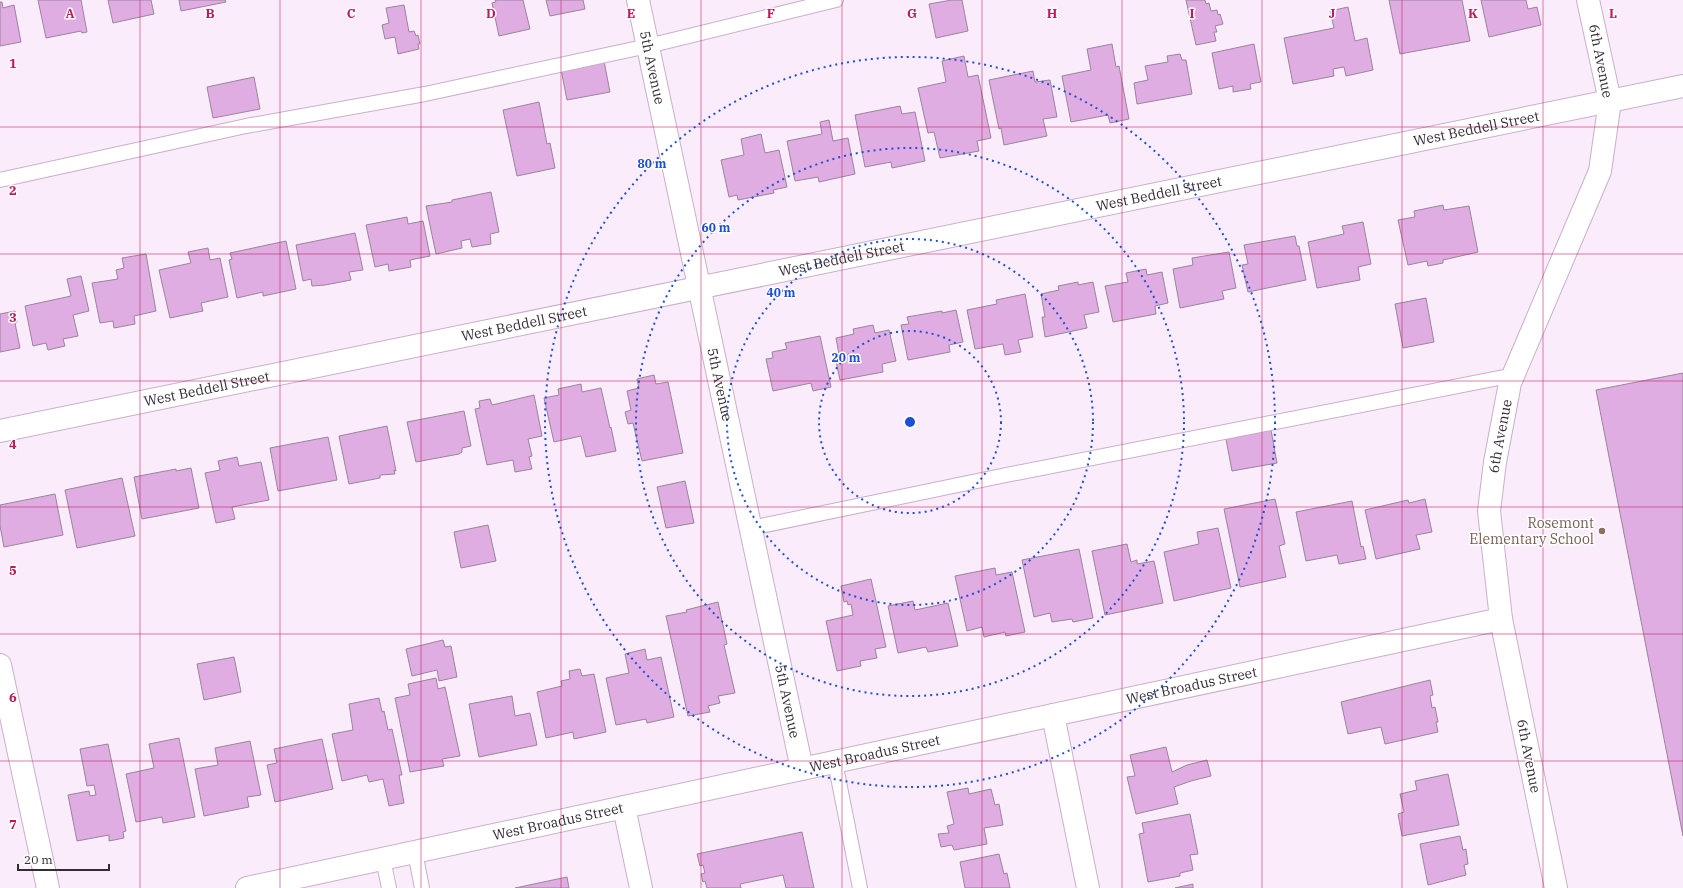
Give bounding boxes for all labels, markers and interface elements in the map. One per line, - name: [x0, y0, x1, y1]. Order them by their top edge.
- text: A: [65, 5, 75, 22]
- text: B: [205, 5, 215, 22]
- text: C: [347, 5, 356, 22]
- text: D: [486, 5, 496, 22]
- text: E: [627, 5, 635, 22]
- text: F: [767, 5, 775, 22]
- text: G: [907, 5, 917, 22]
- text: H: [1047, 5, 1058, 22]
- text: I: [1190, 5, 1195, 22]
- text: J: [1329, 5, 1336, 22]
- text: K: [1468, 5, 1478, 22]
- text: L: [1609, 5, 1617, 22]
- street label: 6th Avenue: [1585, 23, 1617, 99]
- street label: 5th Avenue: [636, 29, 669, 106]
- text: 1: [9, 55, 17, 72]
- street label: West Beddell Street: [1412, 107, 1541, 150]
- text: 80 m: [638, 156, 667, 171]
- street label: West Beddell Street: [1094, 172, 1223, 215]
- text: 2: [9, 182, 17, 199]
- text: 60 m: [702, 220, 731, 235]
- street label: West Beddell Street: [777, 237, 906, 280]
- text: 40 m: [767, 285, 796, 300]
- street label: West Beddell Street: [460, 302, 589, 345]
- text: 3: [9, 309, 17, 326]
- street label: 5th Avenue: [703, 346, 737, 423]
- text: 20 m: [832, 350, 861, 365]
- street label: West Beddell Street: [142, 367, 271, 410]
- street label: 6th Avenue: [1485, 398, 1516, 474]
- centre of rings: [903, 415, 917, 429]
- text: 4: [9, 436, 17, 453]
- place label: Rosemont Elementary School: [1469, 514, 1594, 548]
- marker: Rosemont Elementary School: [1597, 526, 1607, 536]
- text: 5: [9, 562, 17, 579]
- street label: 5th Avenue: [771, 663, 804, 740]
- street label: West Broadus Street: [1124, 663, 1259, 708]
- text: 6: [9, 689, 17, 706]
- street label: 6th Avenue: [1513, 718, 1545, 794]
- street label: West Broadus Street: [808, 731, 942, 776]
- street label: West Broadus Street: [491, 799, 625, 844]
- text: 7: [9, 816, 17, 833]
- scale bar: [18, 846, 109, 872]
- text: 20 m: [24, 852, 53, 867]

